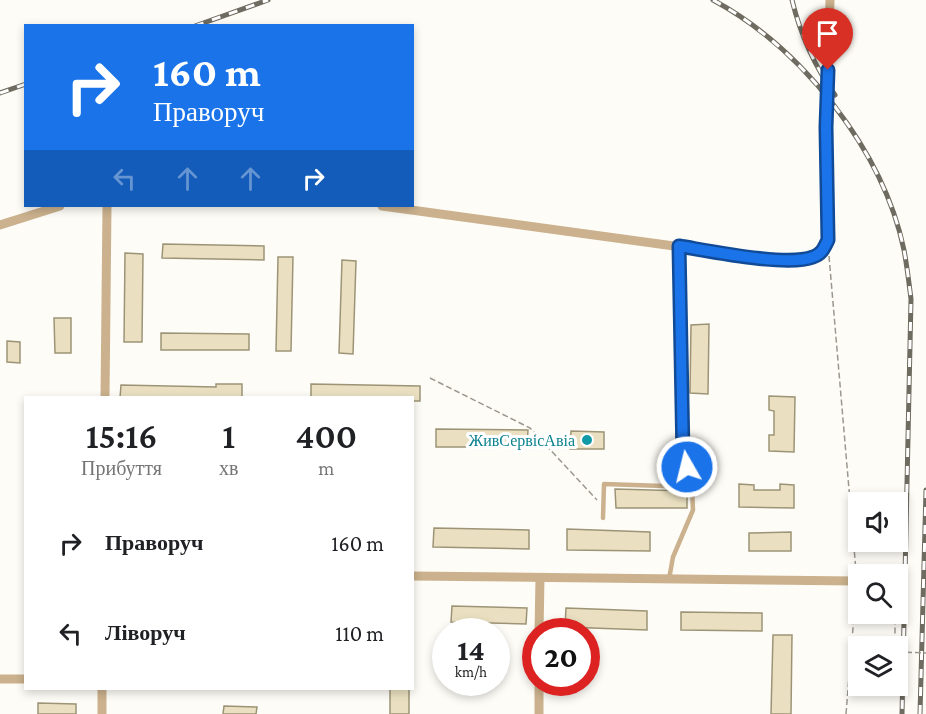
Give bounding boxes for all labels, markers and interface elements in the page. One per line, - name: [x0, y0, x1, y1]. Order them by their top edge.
- pin: [802, 8, 853, 70]
- icon: arrive: [811, 17, 844, 50]
- icon: right: [54, 48, 132, 126]
- text: 160 m: [153, 48, 261, 95]
- text: Праворуч: [153, 97, 264, 127]
- icon: left: [108, 162, 141, 195]
- icon: ahead: [171, 162, 204, 195]
- icon: ahead: [234, 162, 267, 195]
- icon: right: [297, 162, 330, 195]
- text: 15:16: [86, 416, 157, 456]
- text: 1: [222, 416, 235, 456]
- text: 400: [295, 416, 357, 456]
- place label: ЖивСервісАвіа: [469, 432, 575, 450]
- marker: ЖивСервісАвіа: [580, 433, 594, 447]
- position arrow: [655, 435, 719, 499]
- text: Прибуття: [81, 457, 162, 479]
- text: хв: [219, 457, 238, 479]
- text: m: [318, 457, 334, 479]
- map controls: [848, 492, 908, 696]
- button: sound: [848, 492, 908, 552]
- icon: right: [54, 527, 87, 560]
- text: Праворуч: [105, 530, 203, 555]
- text: 160 m: [331, 531, 384, 556]
- button: search: [848, 564, 908, 624]
- icon: left: [54, 617, 87, 650]
- speed limit sign: 20: [522, 618, 600, 696]
- text: Ліворуч: [105, 620, 186, 645]
- text: 110 m: [335, 621, 384, 646]
- text: 14: [457, 633, 485, 666]
- button: layers: [848, 636, 908, 696]
- text: km/h: [455, 664, 487, 680]

